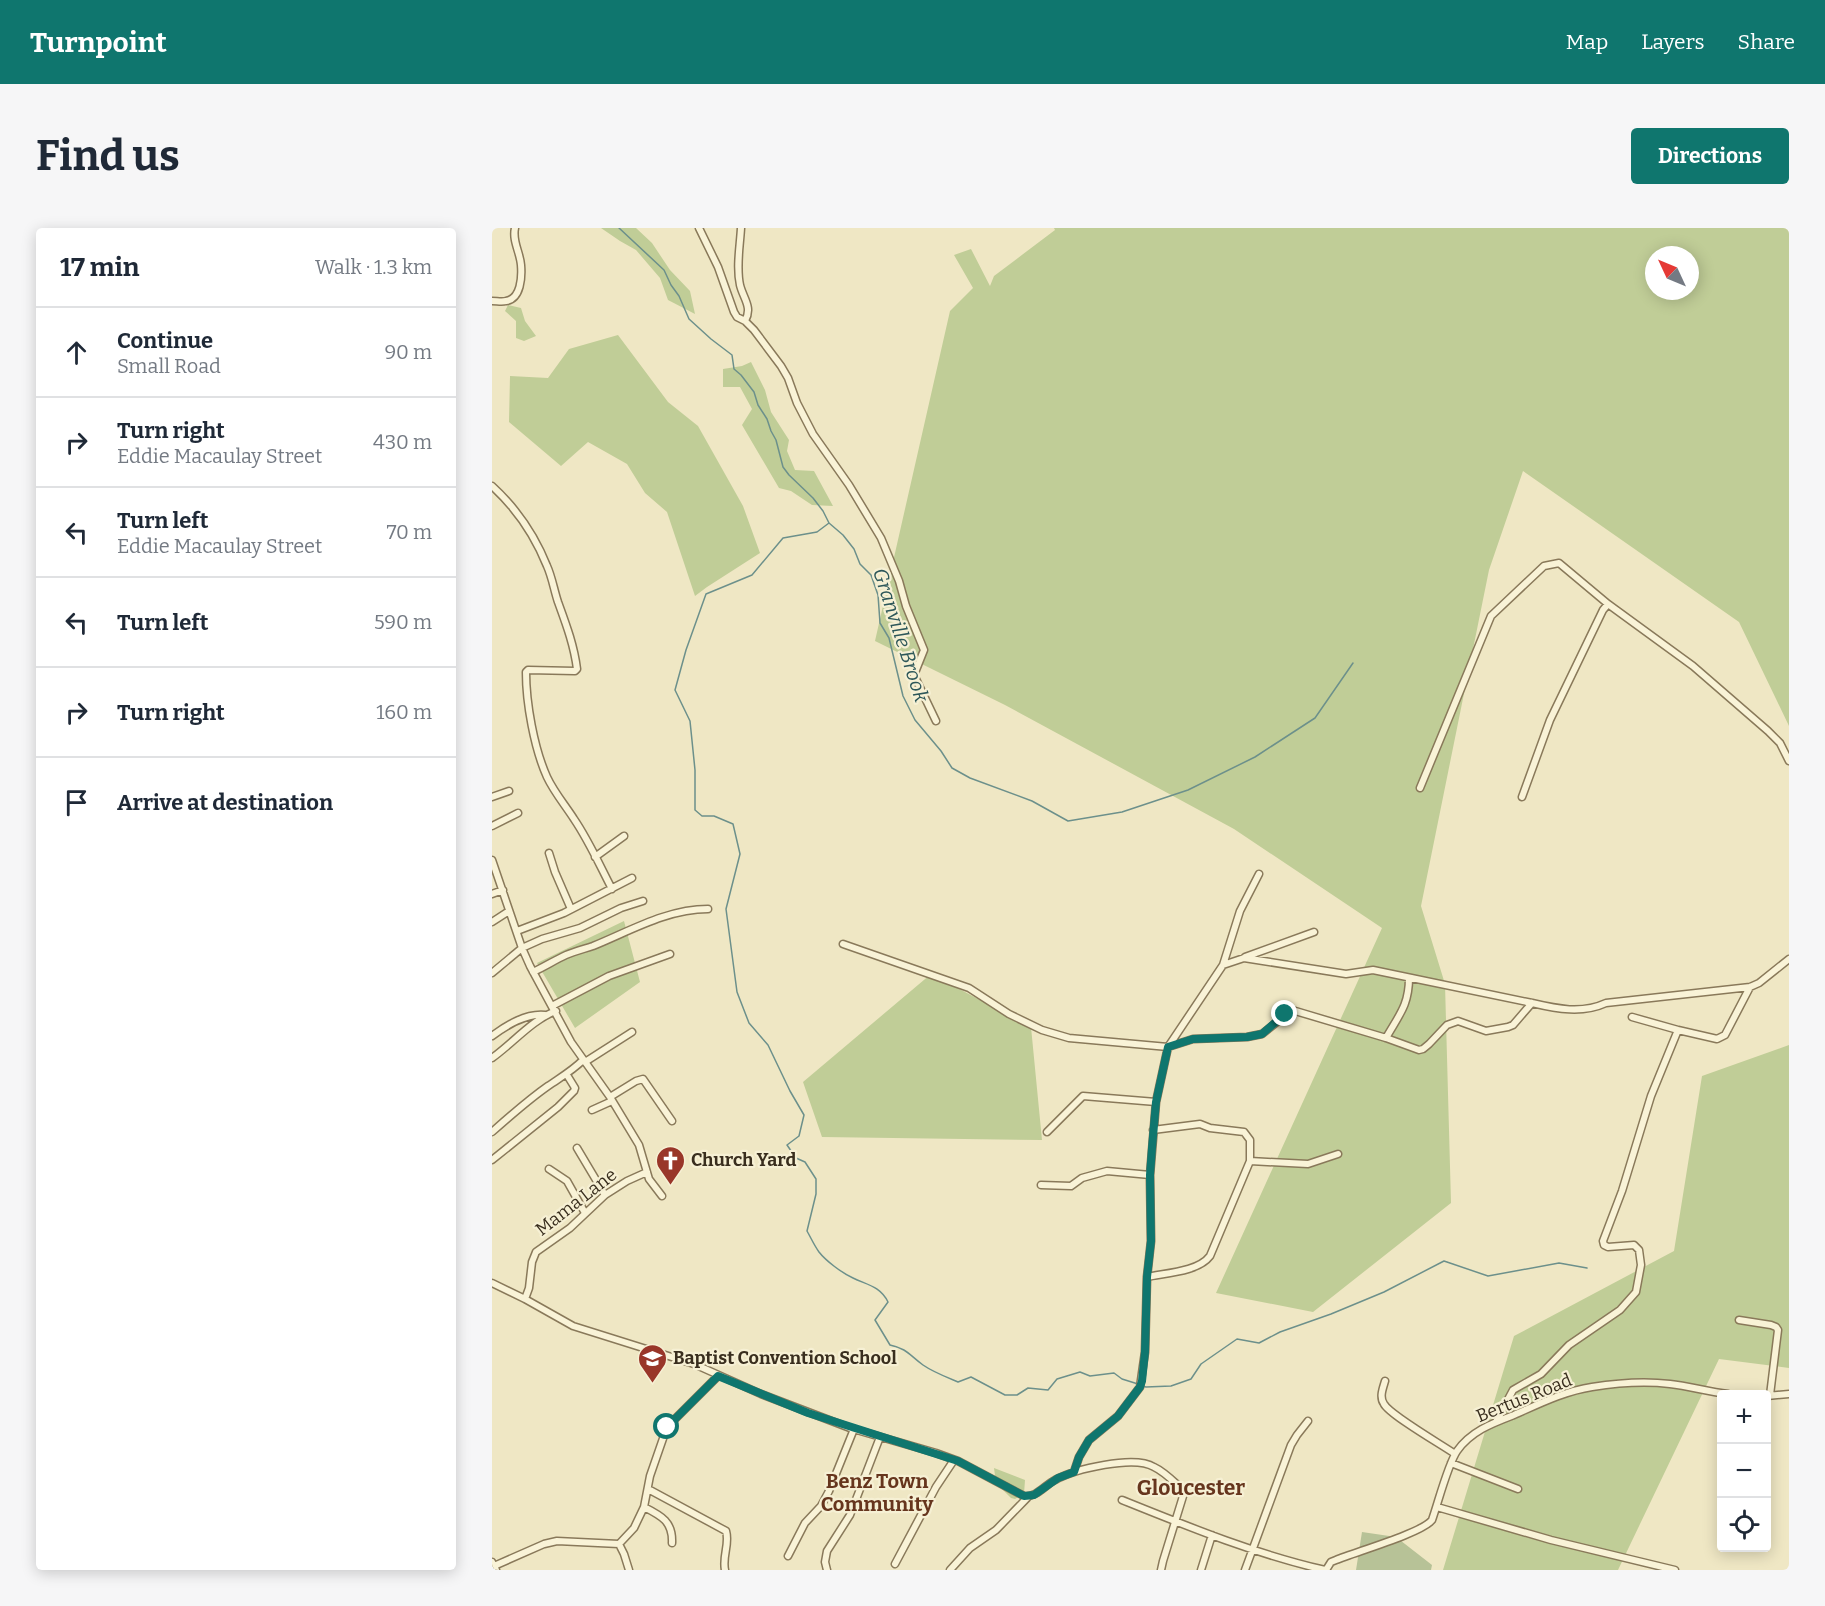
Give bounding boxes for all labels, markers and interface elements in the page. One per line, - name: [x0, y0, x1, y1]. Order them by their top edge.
- text: Turnpoint: [30, 26, 167, 59]
- text: Map: [1566, 29, 1608, 55]
- text: Layers: [1641, 29, 1705, 55]
- text: Share: [1738, 29, 1795, 55]
- button: Directions: [1631, 128, 1789, 184]
- text: Find us: [36, 131, 180, 181]
- north arrow: [1645, 246, 1699, 300]
- text: 17 min: [60, 252, 139, 283]
- text: Walk · 1.3 km: [315, 255, 432, 279]
- text: Continue: [117, 327, 213, 354]
- icon: ahead: [60, 336, 93, 369]
- text: 90 m: [384, 340, 432, 364]
- text: Small Road: [117, 354, 221, 378]
- text: Turn right: [117, 417, 225, 444]
- icon: right: [60, 426, 93, 459]
- text: 430 m: [373, 430, 432, 454]
- text: Eddie Macaulay Street: [117, 444, 322, 468]
- text: Turn left: [117, 507, 209, 534]
- icon: left: [60, 516, 93, 549]
- text: 70 m: [386, 520, 432, 544]
- text: Eddie Macaulay Street: [117, 534, 322, 558]
- water label: Granville Brook: [868, 565, 934, 705]
- icon: left: [60, 606, 93, 639]
- text: Turn left: [117, 609, 209, 636]
- text: 590 m: [374, 610, 432, 634]
- icon: right: [60, 696, 93, 729]
- text: Turn right: [117, 699, 225, 726]
- text: 160 m: [376, 700, 432, 724]
- icon: arrive: [60, 786, 93, 819]
- text: Arrive at destination: [117, 789, 333, 816]
- route end: [1271, 1000, 1297, 1026]
- church icon: Church Yard: [654, 1144, 686, 1186]
- place label: Church Yard: [691, 1149, 796, 1171]
- street label: Mama Lane: [531, 1163, 621, 1241]
- school or university icon: Baptist Convention School: [636, 1342, 668, 1384]
- place label: Baptist Convention School: [673, 1347, 897, 1369]
- street label: Bertus Road: [1473, 1369, 1575, 1427]
- map controls: [1717, 1390, 1771, 1552]
- button: +: [1717, 1390, 1771, 1444]
- route start: [653, 1413, 679, 1439]
- button: −: [1717, 1444, 1771, 1498]
- district label: Benz Town Community: [821, 1469, 934, 1516]
- district label: Gloucester: [1137, 1475, 1245, 1501]
- button: locate: [1717, 1498, 1771, 1552]

